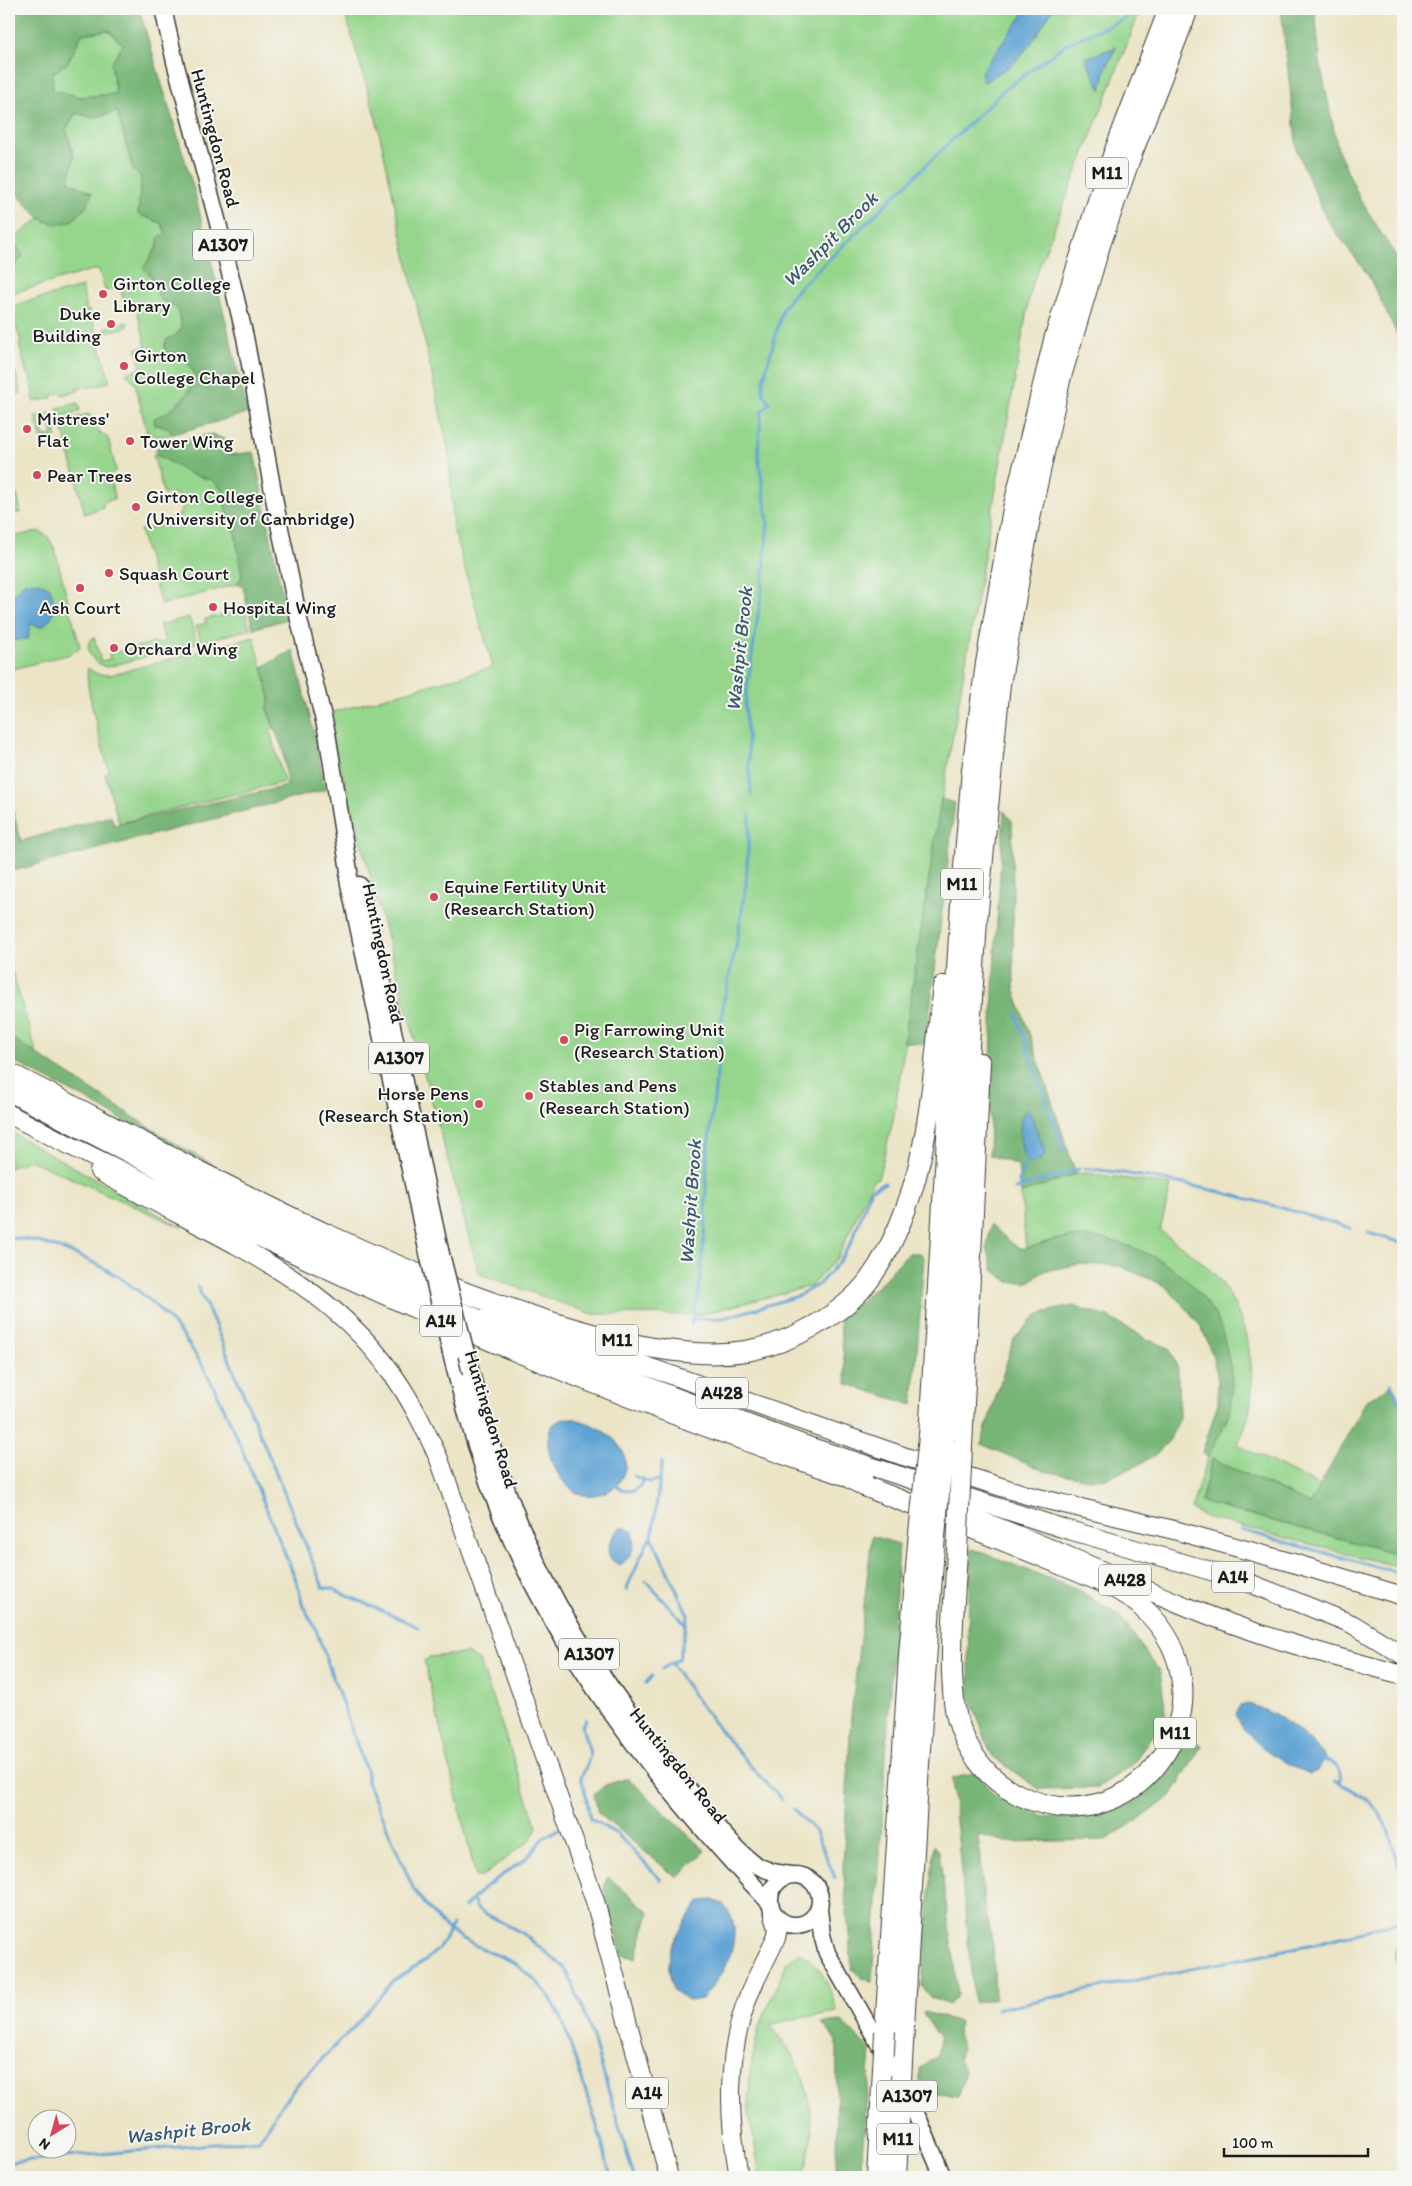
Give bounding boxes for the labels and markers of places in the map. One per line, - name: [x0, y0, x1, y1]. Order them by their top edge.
- place label: Girton College Library: [113, 272, 231, 317]
- marker: Girton College Library: [97, 288, 109, 300]
- place label: Duke Building: [32, 302, 101, 347]
- marker: Duke Building: [105, 318, 117, 330]
- place label: Girton College Chapel: [134, 344, 256, 389]
- marker: Girton College Chapel: [118, 360, 130, 372]
- place label: Mistress' Flat: [37, 407, 109, 452]
- marker: Mistress' Flat: [21, 423, 33, 435]
- place label: Tower Wing: [140, 430, 234, 453]
- marker: Tower Wing: [124, 435, 136, 447]
- place label: Pear Trees: [47, 464, 132, 487]
- marker: Pear Trees: [31, 469, 43, 481]
- place label: Girton College (University of Cambridge): [146, 485, 355, 530]
- marker: Girton College (University of Cambridge): [130, 501, 142, 513]
- place label: Squash Court: [119, 562, 229, 585]
- marker: Squash Court: [103, 567, 115, 579]
- marker: Ash Court: [74, 582, 86, 594]
- place label: Ash Court: [39, 596, 121, 619]
- place label: Hospital Wing: [223, 596, 336, 619]
- marker: Hospital Wing: [207, 601, 219, 613]
- place label: Orchard Wing: [124, 637, 238, 660]
- marker: Orchard Wing: [108, 642, 120, 654]
- place label: Equine Fertility Unit (Research Station): [444, 875, 606, 920]
- marker: Equine Fertility Unit (Research Station): [428, 891, 440, 903]
- place label: Pig Farrowing Unit (Research Station): [574, 1018, 725, 1063]
- marker: Pig Farrowing Unit (Research Station): [558, 1034, 570, 1046]
- place label: Stables and Pens (Research Station): [539, 1074, 690, 1119]
- place label: Horse Pens (Research Station): [318, 1082, 469, 1127]
- marker: Stables and Pens (Research Station): [523, 1090, 535, 1102]
- marker: Horse Pens (Research Station): [473, 1098, 485, 1110]

